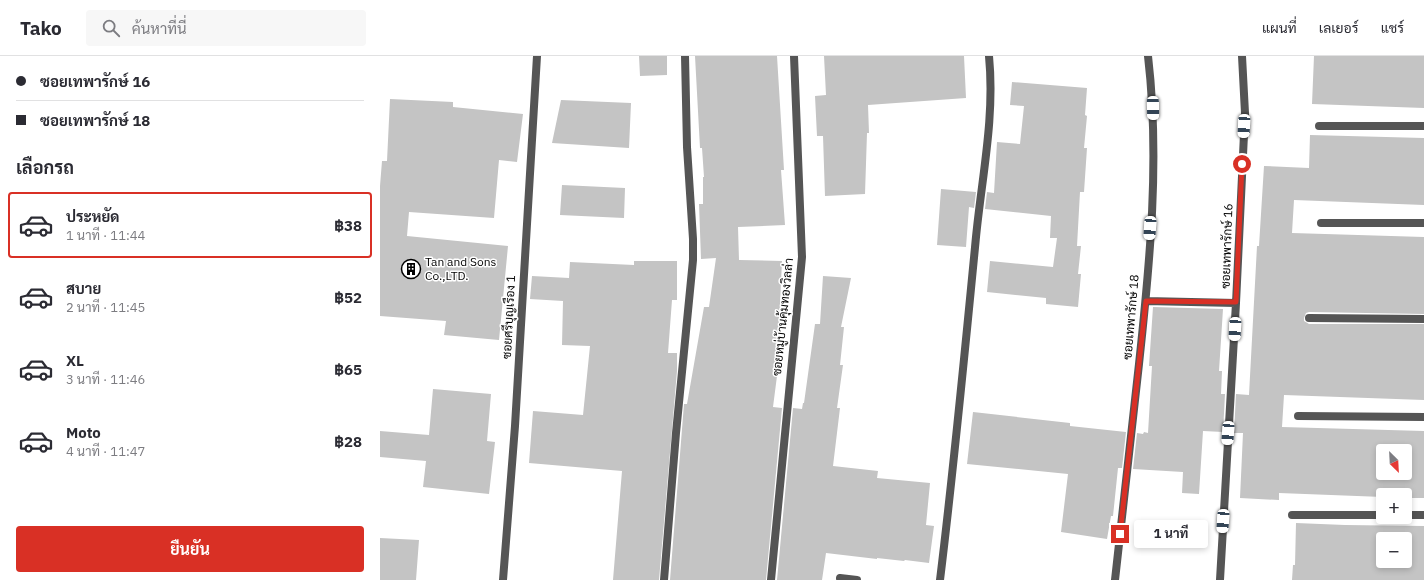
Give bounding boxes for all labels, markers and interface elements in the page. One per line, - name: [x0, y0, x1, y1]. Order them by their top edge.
- search box: [86, 10, 366, 46]
- text: Tako: [20, 16, 62, 40]
- icon: search: [100, 17, 122, 39]
- text: ค้นหาที่นี่: [132, 19, 187, 38]
- text: แผนที่: [1262, 19, 1297, 37]
- text: เลเยอร์: [1319, 19, 1359, 37]
- text: แชร์: [1381, 19, 1404, 37]
- text: ซอยเทพารักษ์ 16: [40, 72, 150, 91]
- car: [1147, 96, 1159, 120]
- text: ซอยเทพารักษ์ 18: [40, 111, 150, 130]
- car: [1237, 114, 1251, 138]
- route start: [1233, 155, 1251, 173]
- text: เลือกรถ: [16, 156, 74, 179]
- street label: ซอยเทพารักษ์ 16: [1218, 203, 1235, 289]
- icon: car: [18, 207, 54, 243]
- text: ประหยัด: [66, 207, 119, 226]
- text: ฿38: [334, 216, 362, 235]
- car: [1143, 216, 1157, 240]
- text: 1 นาที · 11:44: [66, 227, 145, 244]
- place label: Tan and Sons Co.,LTD.: [425, 254, 497, 283]
- street label: ซอยหมู่บ้านคุ้มทองวิลล่า: [769, 257, 798, 377]
- building icon: Tan and Sons Co.,LTD.: [400, 258, 422, 280]
- street label: ซอยเทพารักษ์ 18: [1119, 274, 1142, 360]
- street label: ซอยศรีบุญเรือง 1: [499, 275, 520, 359]
- icon: car: [18, 279, 54, 315]
- text: สบาย: [66, 279, 101, 298]
- text: ฿52: [334, 288, 362, 307]
- text: 2 นาที · 11:45: [66, 299, 145, 316]
- car: [1228, 317, 1242, 341]
- icon: car: [18, 351, 54, 387]
- text: XL: [66, 351, 84, 370]
- text: ฿65: [334, 360, 362, 379]
- text: 3 นาที · 11:46: [66, 371, 145, 388]
- car: [1221, 421, 1235, 445]
- icon: car: [18, 423, 54, 459]
- text: Moto: [66, 423, 101, 442]
- text: ฿28: [334, 432, 362, 451]
- text: 4 นาที · 11:47: [66, 443, 145, 460]
- north arrow: [1376, 444, 1412, 480]
- map controls: [1376, 444, 1412, 568]
- button: +: [1376, 488, 1412, 524]
- car: [1216, 509, 1230, 533]
- callout: 1 นาที: [1134, 520, 1208, 548]
- route end: [1111, 525, 1129, 543]
- text: 1 นาที: [1154, 525, 1188, 542]
- button: ยืนยัน: [16, 526, 364, 572]
- button: −: [1376, 532, 1412, 568]

